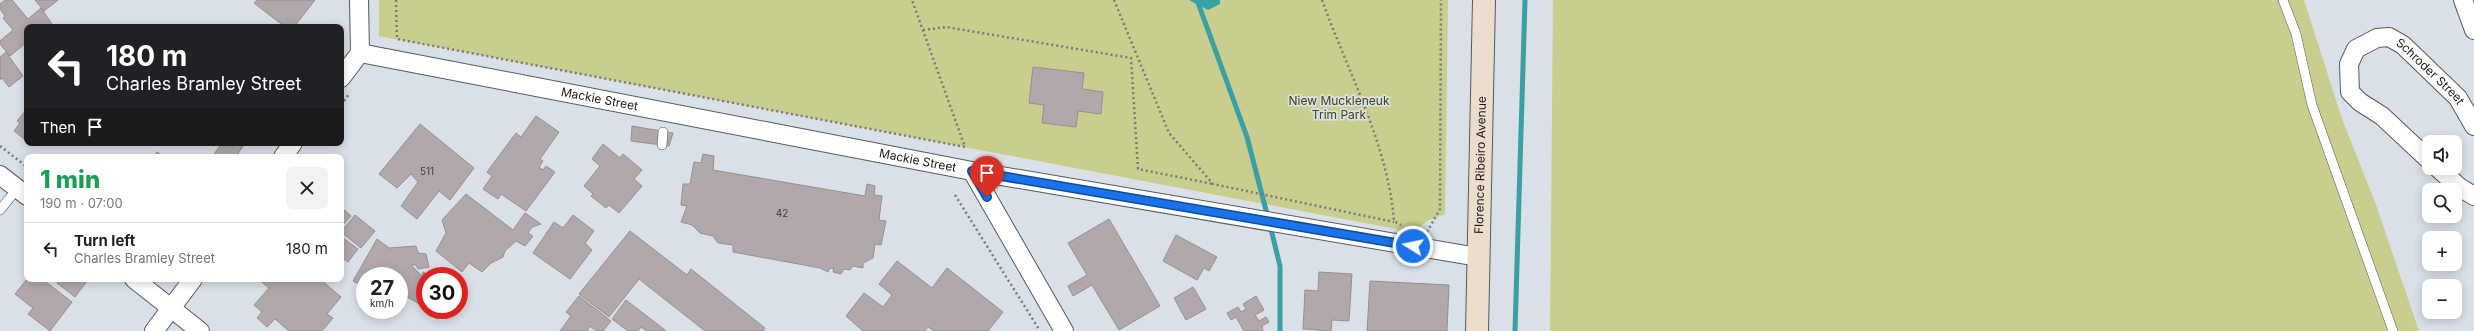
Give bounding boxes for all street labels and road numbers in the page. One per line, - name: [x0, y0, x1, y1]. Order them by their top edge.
- street label: Schroder Street: [2394, 35, 2468, 107]
- street label: Mackie Street: [560, 84, 640, 113]
- street label: Florence Ribeiro Avenue: [1471, 96, 1489, 234]
- street label: Mackie Street: [878, 145, 958, 175]

